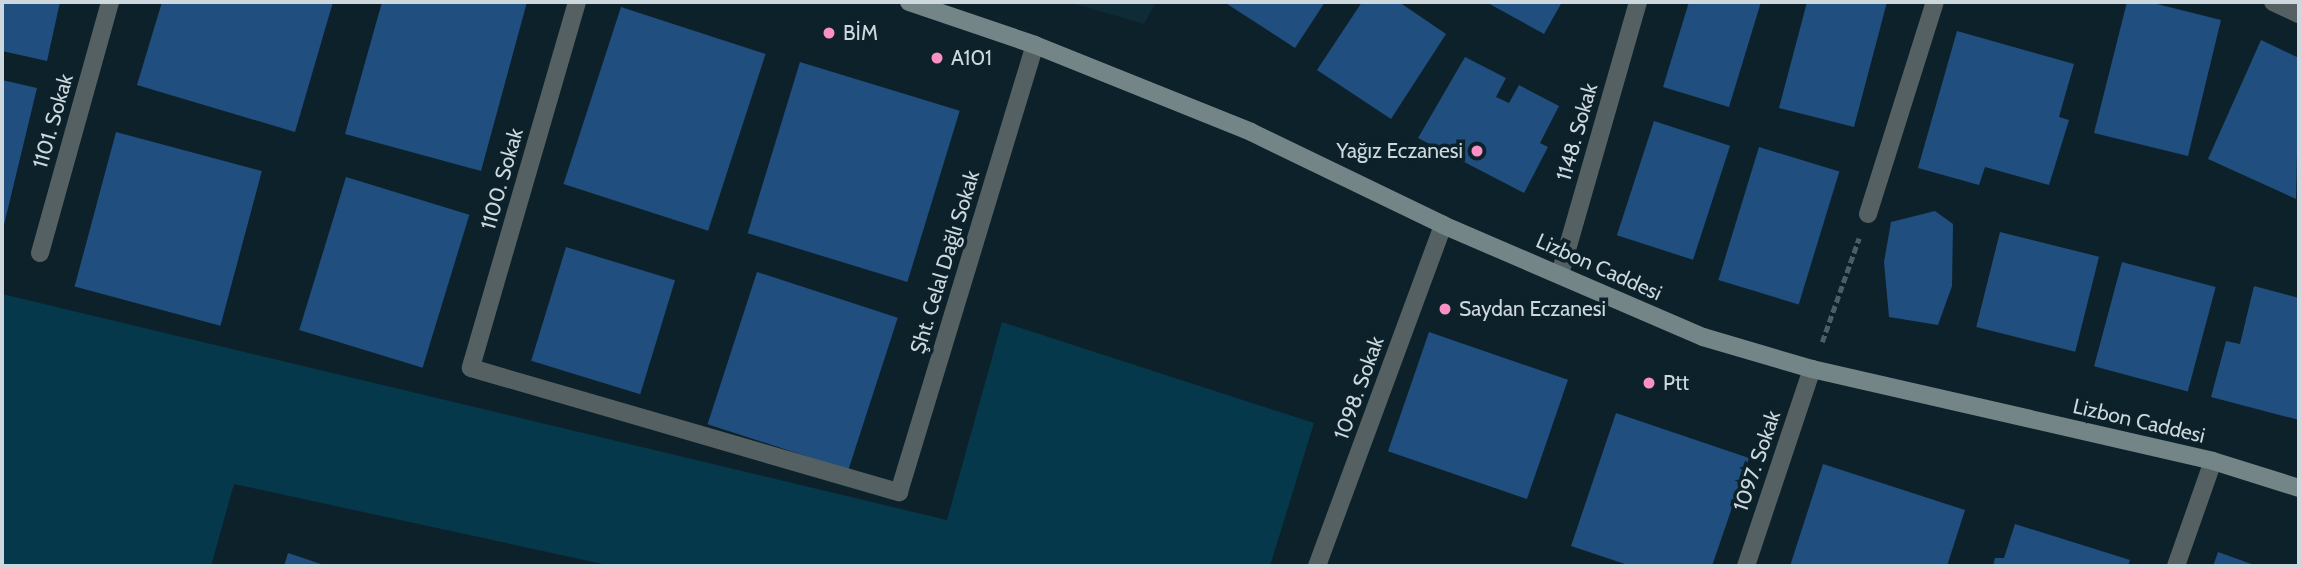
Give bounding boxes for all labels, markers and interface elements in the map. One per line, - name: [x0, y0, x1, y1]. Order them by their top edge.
- place label: BİM: [843, 20, 878, 46]
- marker: BİM: [821, 25, 837, 41]
- place label: A101: [951, 45, 992, 71]
- marker: A101: [929, 50, 945, 66]
- street label: 1101. Sokak: [28, 71, 78, 171]
- street label: 1148. Sokak: [1551, 80, 1603, 184]
- street label: 1100. Sokak: [476, 125, 528, 233]
- place label: Yağız Eczanesi: [1336, 138, 1463, 164]
- marker: Yağız Eczanesi: [1469, 143, 1485, 159]
- street label: Şht. Celal Dağlı Sokak: [905, 167, 985, 357]
- street label: Lizbon Caddesi: [1532, 228, 1666, 306]
- place label: Saydan Eczanesi: [1459, 296, 1606, 322]
- marker: Saydan Eczanesi: [1437, 301, 1453, 317]
- street label: 1098. Sokak: [1329, 333, 1389, 443]
- place label: Ptt: [1663, 370, 1689, 396]
- marker: Ptt: [1641, 375, 1657, 391]
- street label: Lizbon Caddesi: [2071, 394, 2207, 448]
- street label: 1097. Sokak: [1728, 407, 1786, 515]

